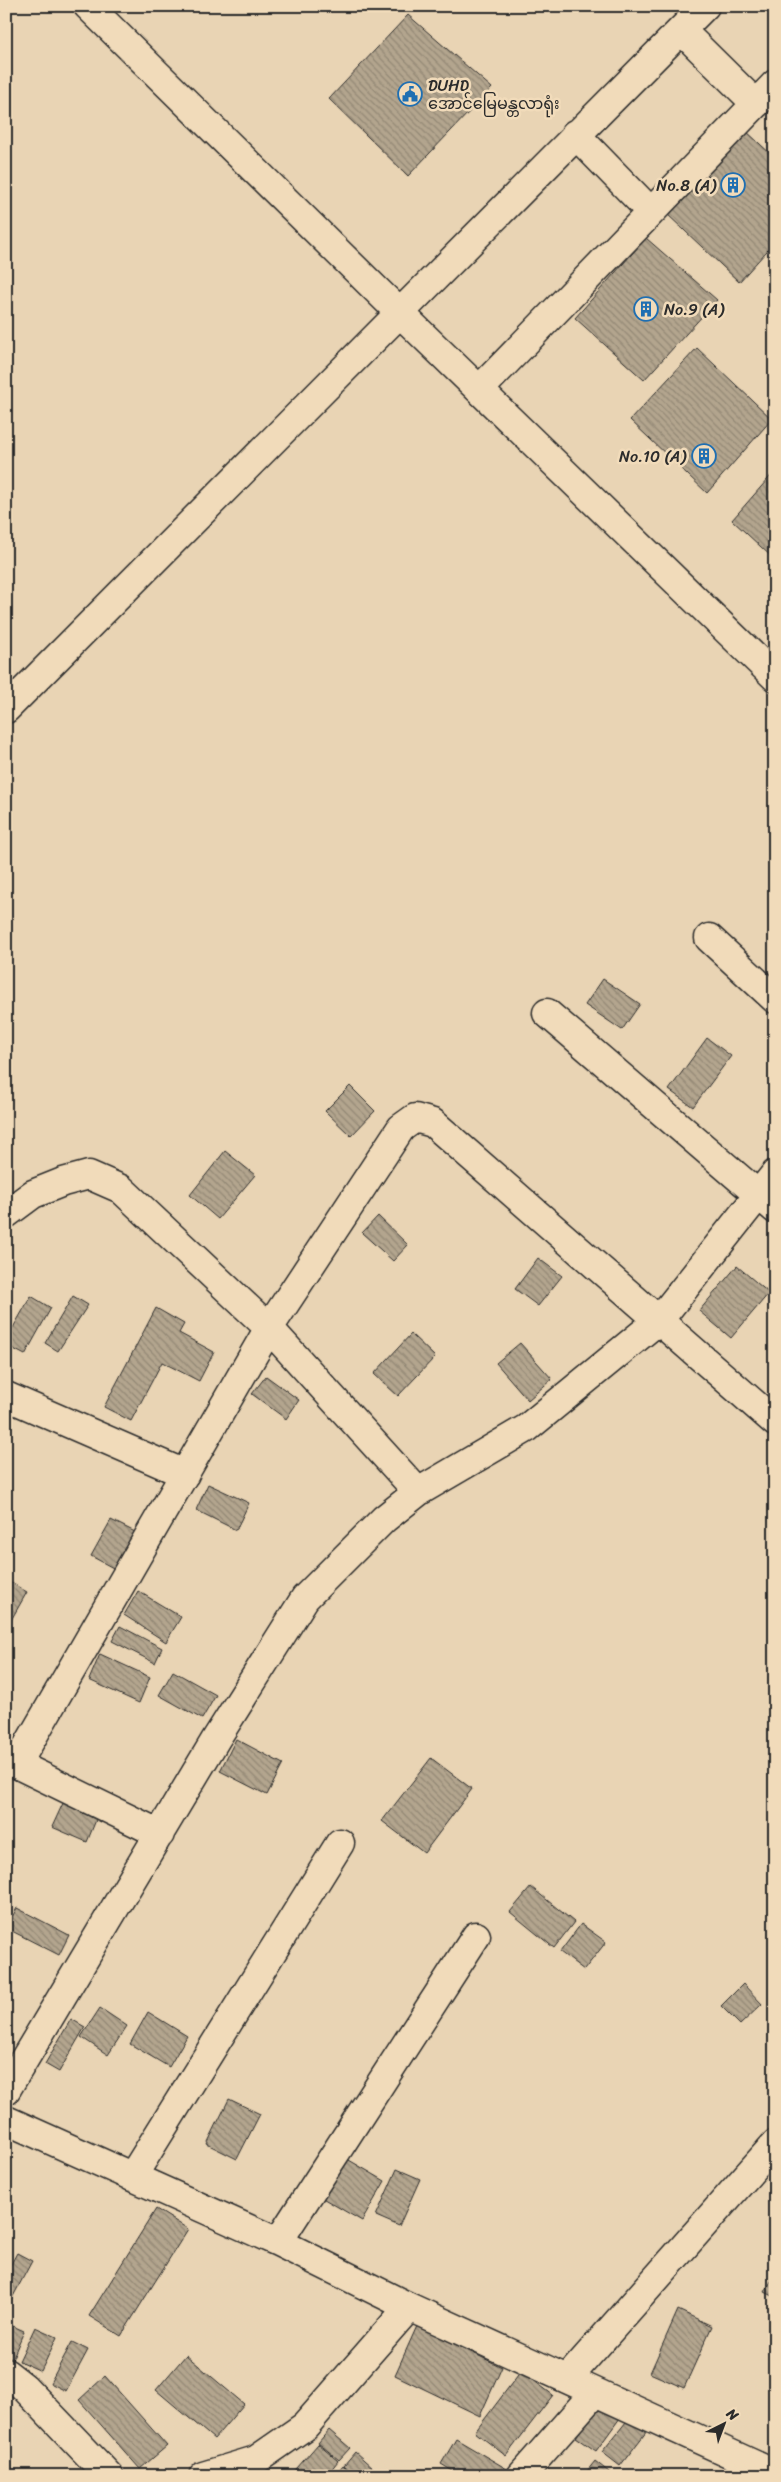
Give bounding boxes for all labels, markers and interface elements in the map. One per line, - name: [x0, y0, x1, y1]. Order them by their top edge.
- place label: DUHD အောင်မြေမန္တလာရုံး: [428, 71, 560, 118]
- public building icon: DUHD အောင်မြေမန္တလာရုံး: [397, 81, 423, 107]
- place label: No.8 (A): [656, 171, 717, 200]
- building icon: No.8 (A): [720, 172, 746, 198]
- place label: No.9 (A): [664, 295, 725, 324]
- building icon: No.9 (A): [633, 296, 659, 322]
- place label: No.10 (A): [619, 442, 687, 471]
- building icon: No.10 (A): [691, 443, 717, 469]
- north arrow: [698, 2400, 748, 2450]
- text: N: [720, 2402, 745, 2427]

